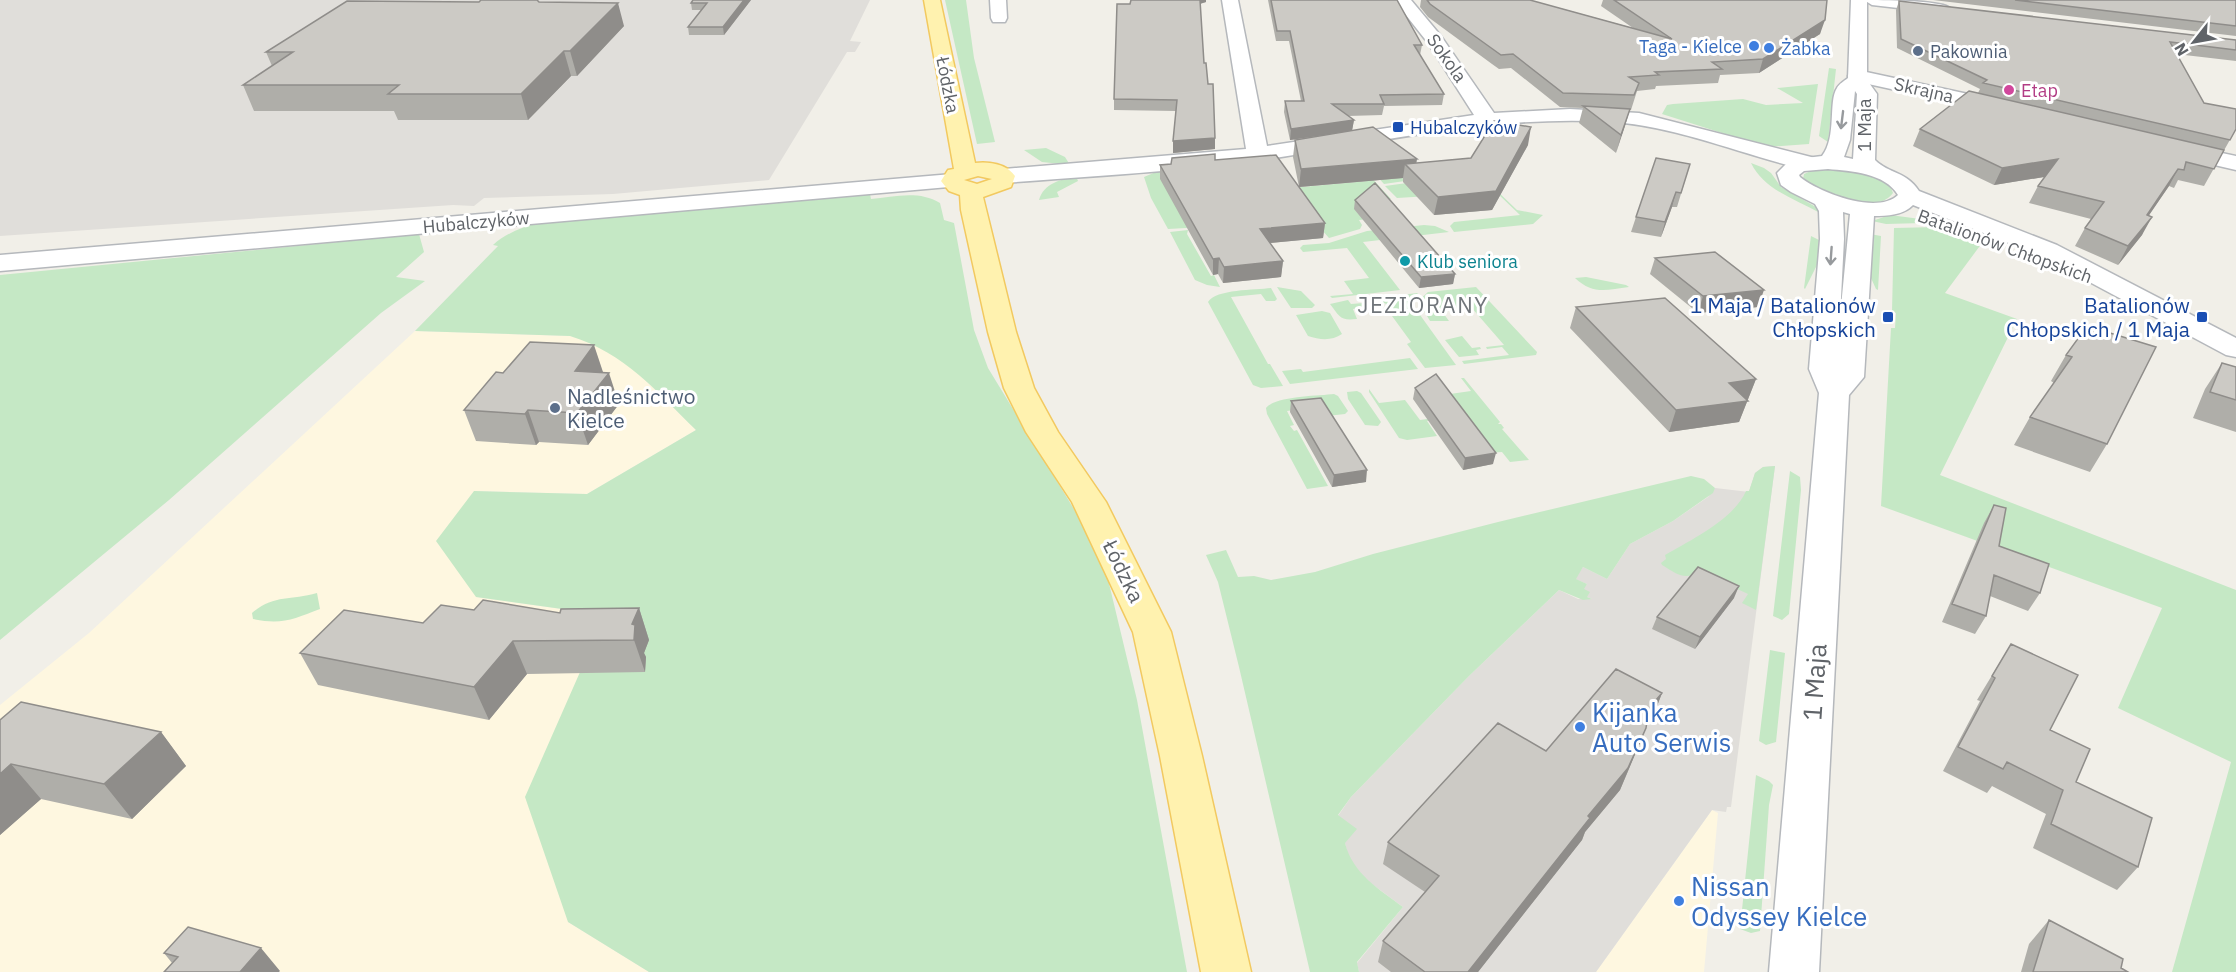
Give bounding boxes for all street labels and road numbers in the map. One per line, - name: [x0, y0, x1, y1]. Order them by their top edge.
- street label: Sokola: [1422, 29, 1472, 87]
- street label: Łódzka: [931, 54, 965, 115]
- street label: Skrajna: [1892, 72, 1956, 108]
- street label: 1 Maja: [1853, 98, 1876, 152]
- street label: Batalionów Chłopskich: [1915, 204, 2095, 288]
- street label: Hubalczyków: [422, 206, 531, 238]
- street label: Łódzka: [1096, 534, 1151, 607]
- street label: 1 Maja: [1794, 642, 1834, 722]

